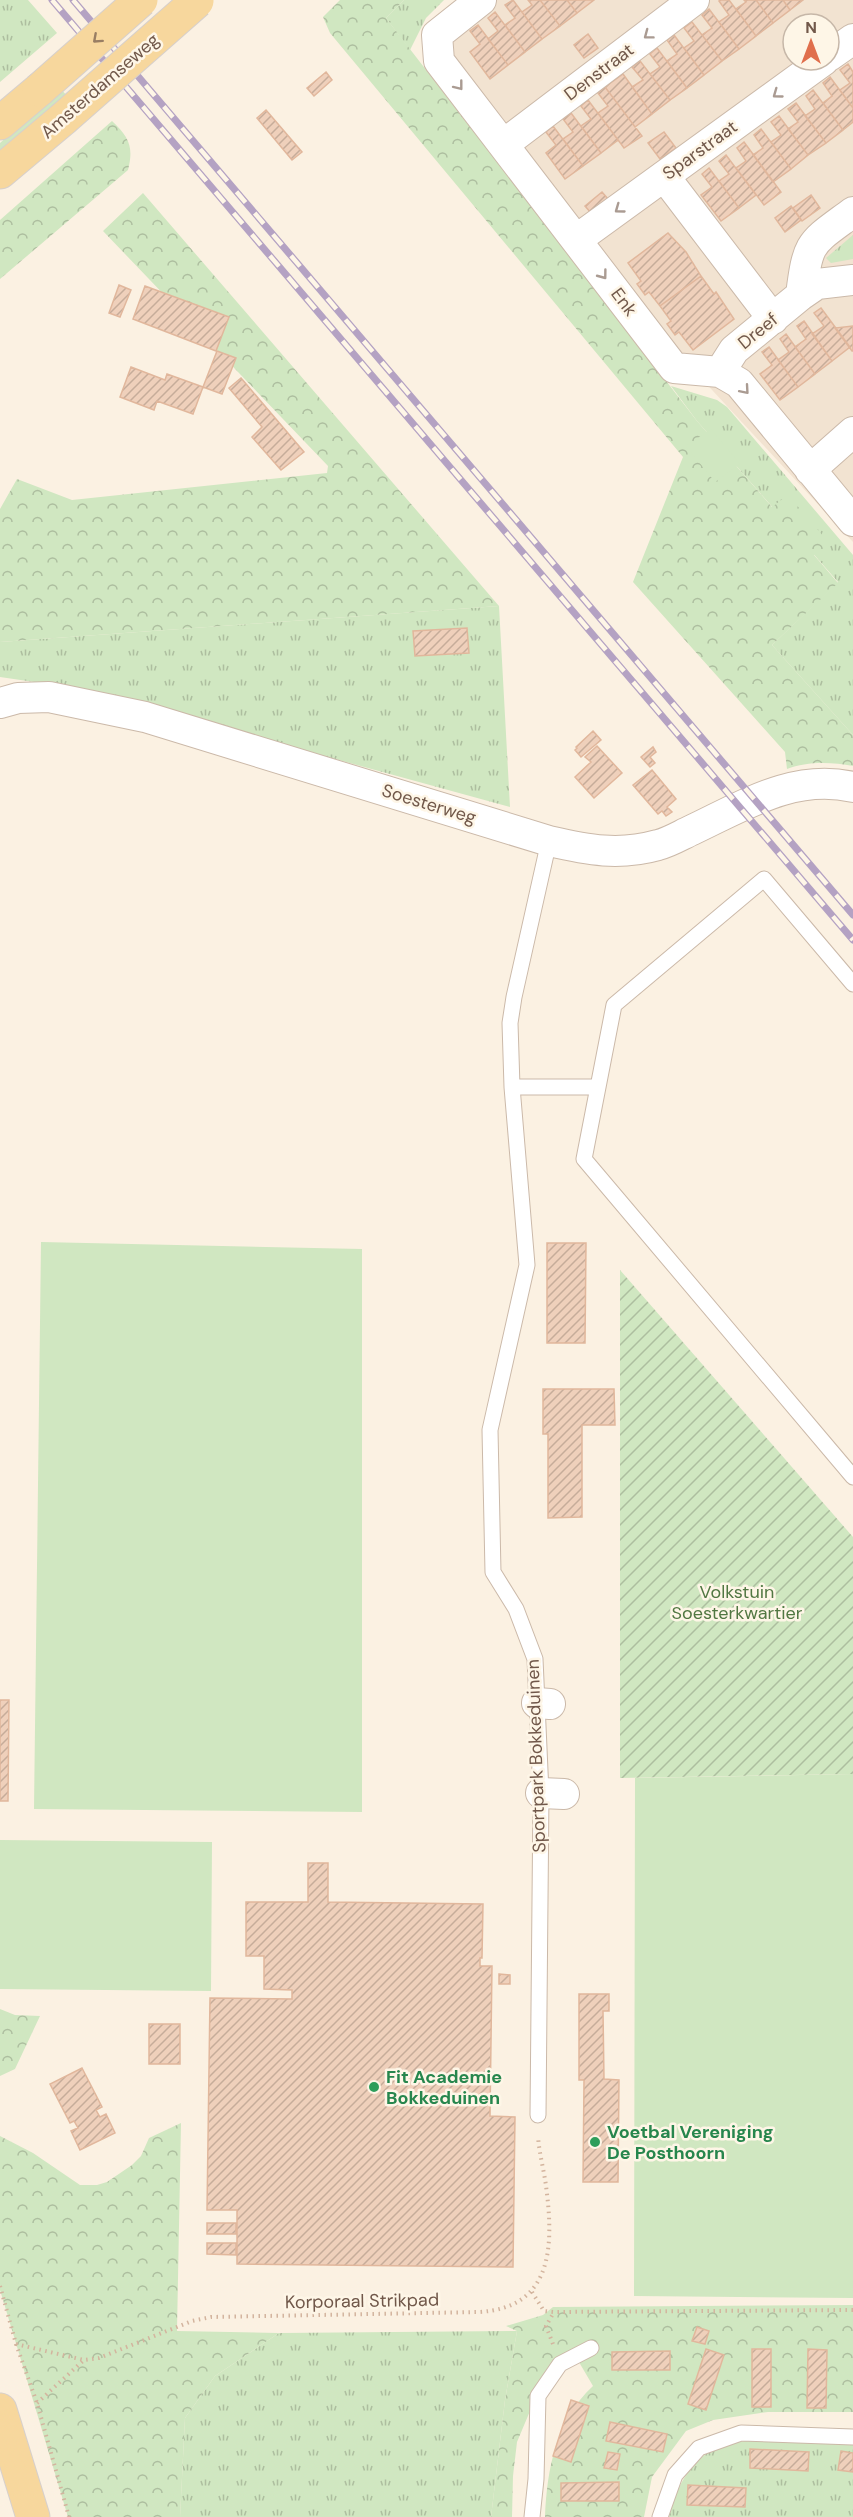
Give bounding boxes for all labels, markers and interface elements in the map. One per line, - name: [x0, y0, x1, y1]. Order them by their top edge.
- north arrow: [781, 12, 841, 72]
- text: N: [805, 17, 817, 38]
- street label: Amsterdamseweg: [36, 28, 164, 144]
- one-way arrow: [643, 28, 654, 39]
- one-way arrow: [93, 32, 104, 43]
- street label: Denstraat: [559, 38, 639, 106]
- one-way arrow: [451, 80, 462, 91]
- one-way arrow: [772, 87, 783, 98]
- street label: Sparstraat: [658, 115, 742, 185]
- one-way arrow: [614, 202, 625, 213]
- one-way arrow: [595, 268, 606, 279]
- street label: Enk: [606, 283, 642, 321]
- street label: Dreef: [733, 307, 783, 355]
- one-way arrow: [738, 383, 749, 394]
- street label: Soesterweg: [379, 778, 479, 830]
- park label: Volkstuin Soesterkwartier: [672, 1580, 803, 1625]
- street label: Sportpark Bokkeduinen: [521, 1659, 551, 1853]
- place label: Fit Academie Bokkeduinen: [386, 2065, 502, 2110]
- marker: Fit Academie Bokkeduinen: [367, 2080, 381, 2094]
- place label: Voetbal Vereniging De Posthoorn: [607, 2120, 774, 2165]
- marker: Voetbal Vereniging De Posthoorn: [588, 2135, 602, 2149]
- street label: Korporaal Strikpad: [285, 2288, 439, 2314]

